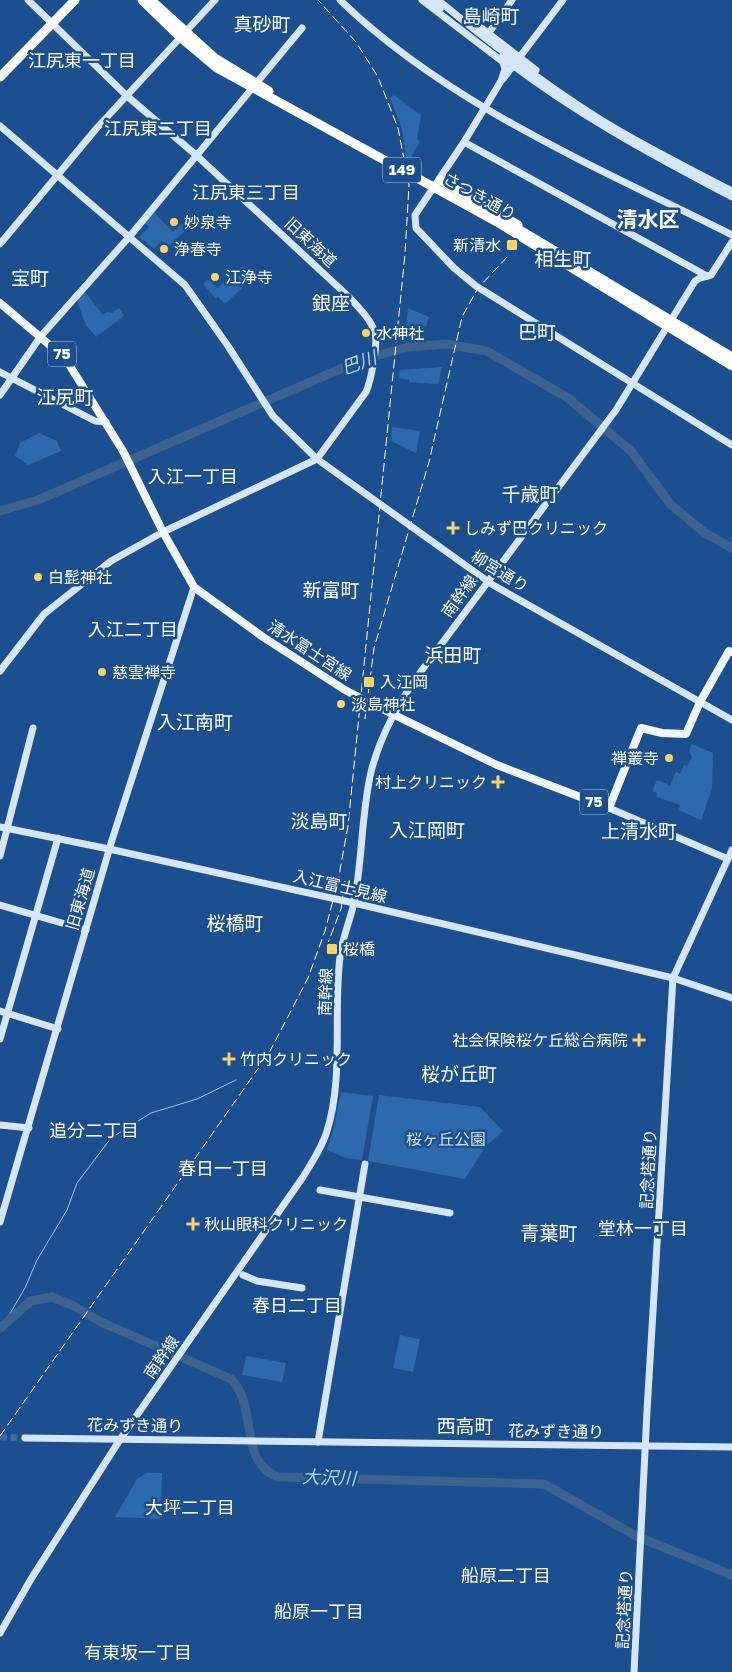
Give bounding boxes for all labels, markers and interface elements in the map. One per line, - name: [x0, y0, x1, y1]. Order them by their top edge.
- district label: 島崎町: [462, 4, 520, 27]
- district label: 真砂町: [233, 12, 291, 35]
- district label: 江尻東一丁目: [28, 49, 136, 71]
- district label: 江尻東二丁目: [104, 117, 212, 139]
- road number: 149: [383, 158, 421, 182]
- street label: さつき通り: [440, 168, 520, 224]
- district label: 江尻東三丁目: [192, 181, 300, 203]
- district label: 清水区: [617, 206, 680, 232]
- place label: 妙泉寺: [184, 212, 232, 232]
- street label: 旧東海道: [281, 213, 341, 271]
- marker: 妙泉寺: [168, 216, 180, 228]
- place label: 新清水: [453, 235, 501, 255]
- marker: 新清水: [505, 238, 519, 252]
- place label: 浄春寺: [174, 239, 222, 259]
- marker: 浄春寺: [158, 243, 170, 255]
- district label: 相生町: [534, 247, 592, 270]
- district label: 宝町: [11, 266, 49, 289]
- place label: 江浄寺: [225, 267, 273, 287]
- marker: 江浄寺: [209, 271, 221, 283]
- district label: 銀座: [312, 291, 350, 314]
- district label: 巴町: [518, 320, 556, 343]
- place label: 水神社: [376, 323, 424, 343]
- marker: 水神社: [360, 327, 372, 339]
- road number: 75: [48, 342, 76, 366]
- water label: 巴川: [338, 345, 381, 379]
- district label: 江尻町: [36, 385, 94, 408]
- district label: 入江一丁目: [148, 465, 238, 487]
- district label: 千歳町: [501, 482, 559, 505]
- place label: しみず巴クリニック: [464, 518, 608, 538]
- marker: しみず巴クリニック: [446, 521, 460, 535]
- street label: 柳宮通り: [468, 546, 532, 596]
- place label: 白髭神社: [48, 567, 112, 587]
- marker: 白髭神社: [32, 571, 44, 583]
- street label: 南幹線: [437, 571, 481, 621]
- district label: 新富町: [302, 578, 360, 601]
- street label: 清水富士宮線: [264, 615, 356, 685]
- district label: 入江二丁目: [88, 618, 178, 640]
- district label: 浜田町: [424, 643, 482, 666]
- place label: 慈雲禅寺: [112, 662, 176, 682]
- marker: 慈雲禅寺: [96, 666, 108, 678]
- place label: 入江岡: [380, 672, 428, 692]
- marker: 入江岡: [362, 675, 376, 689]
- place label: 淡島神社: [351, 694, 415, 714]
- marker: 淡島神社: [335, 698, 347, 710]
- district label: 入江南町: [157, 710, 233, 733]
- place label: 禅叢寺: [611, 748, 659, 768]
- marker: 禅叢寺: [663, 752, 675, 764]
- place label: 村上クリニック: [375, 772, 487, 792]
- marker: 村上クリニック: [491, 775, 505, 789]
- road number: 75: [580, 790, 608, 814]
- district label: 淡島町: [290, 809, 348, 832]
- district label: 入江岡町: [389, 818, 465, 841]
- district label: 上清水町: [601, 819, 677, 842]
- street label: 旧東海道: [62, 865, 98, 933]
- street label: 入江富士見線: [291, 865, 389, 907]
- district label: 桜橋町: [206, 911, 264, 934]
- place label: 桜橋: [343, 939, 375, 959]
- marker: 桜橋: [325, 942, 339, 956]
- street label: 南幹線: [314, 968, 336, 1016]
- place label: 社会保険桜ケ丘総合病院: [452, 1030, 628, 1050]
- marker: 社会保険桜ケ丘総合病院: [632, 1033, 646, 1047]
- place label: 竹内クリニック: [240, 1049, 352, 1069]
- marker: 竹内クリニック: [222, 1052, 236, 1066]
- district label: 桜が丘町: [421, 1062, 497, 1085]
- district label: 追分二丁目: [49, 1119, 139, 1141]
- park label: 桜ヶ丘公園: [406, 1129, 486, 1149]
- street label: 記念塔通り: [636, 1129, 660, 1209]
- district label: 春日一丁目: [178, 1157, 268, 1179]
- place label: 秋山眼科クリニック: [204, 1214, 348, 1234]
- marker: 秋山眼科クリニック: [186, 1217, 200, 1231]
- district label: 堂林一丁目: [598, 1217, 688, 1239]
- district label: 青葉町: [520, 1221, 578, 1244]
- district label: 春日二丁目: [252, 1294, 342, 1316]
- street label: 南幹線: [139, 1332, 183, 1382]
- street label: 花みずき通り: [87, 1414, 183, 1436]
- district label: 西高町: [436, 1414, 494, 1437]
- street label: 花みずき通り: [508, 1420, 604, 1442]
- water label: 大沢川: [302, 1465, 358, 1489]
- district label: 大坪二丁目: [145, 1496, 235, 1518]
- district label: 船原二丁目: [461, 1564, 551, 1586]
- street label: 記念塔通り: [612, 1569, 636, 1649]
- district label: 船原一丁目: [274, 1600, 364, 1622]
- district label: 有東坂一丁目: [84, 1641, 192, 1663]

